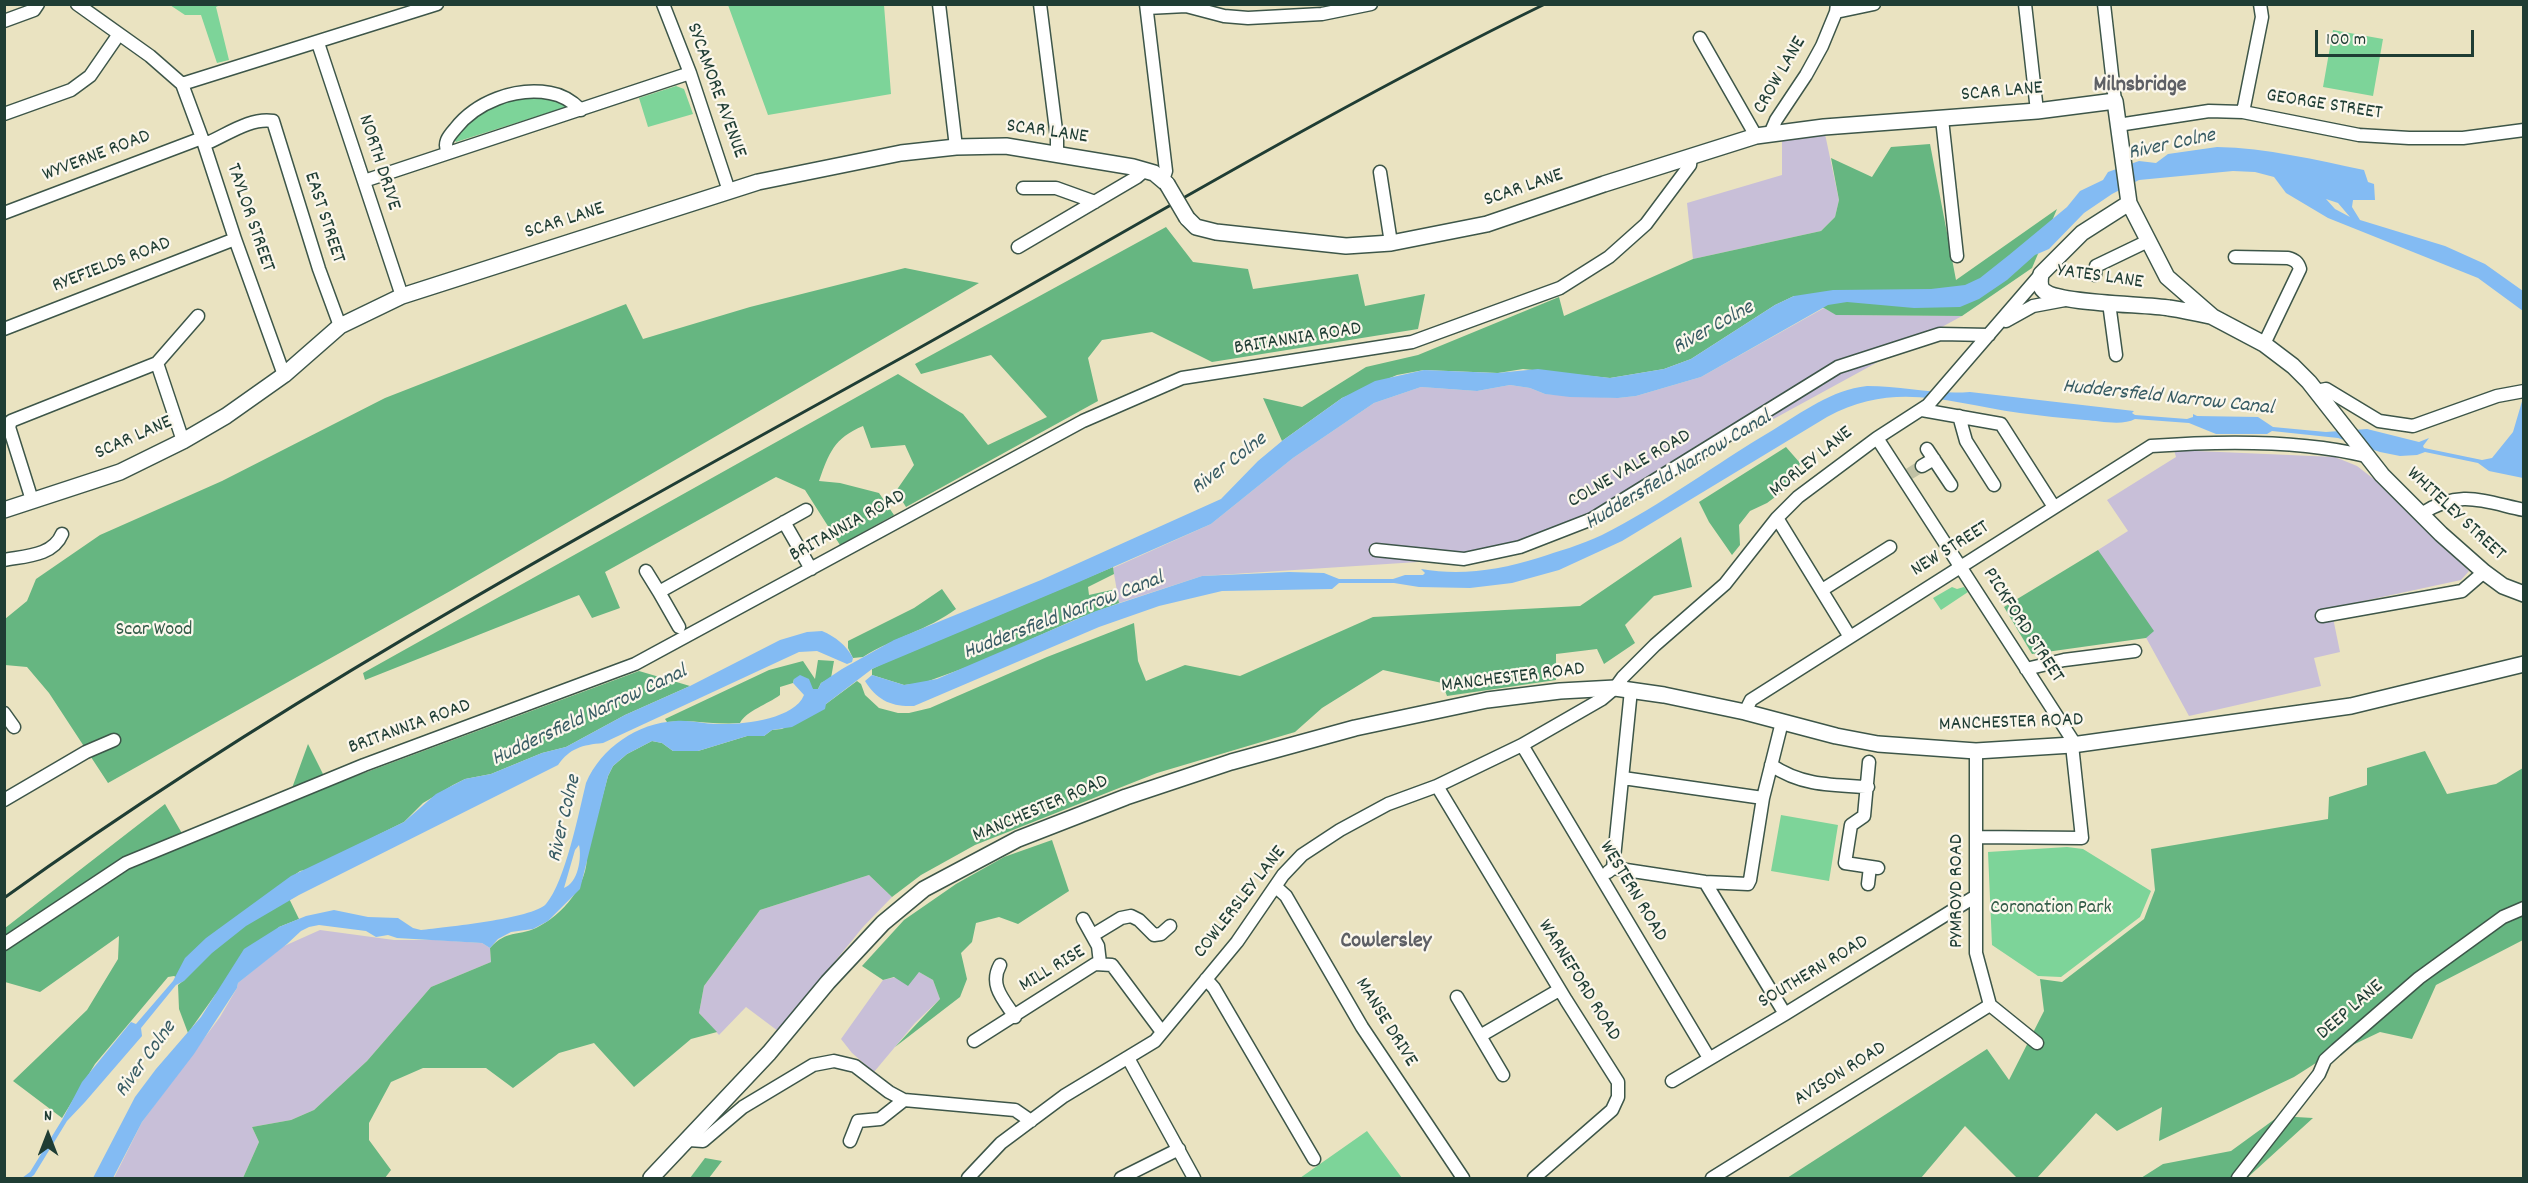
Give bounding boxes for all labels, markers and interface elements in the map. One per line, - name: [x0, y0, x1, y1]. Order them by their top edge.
- scale bar: [2318, 18, 2477, 56]
- street label: SYCAMORE AVENUE: [679, 20, 751, 162]
- text: 100 m: [2326, 28, 2366, 53]
- street label: CROW LANE: [1749, 33, 1813, 119]
- district label: Milnsbridge: [2094, 74, 2186, 100]
- street label: SCAR LANE: [1960, 77, 2044, 109]
- street label: GEORGE STREET: [2264, 85, 2384, 127]
- street label: NORTH DRIVE: [351, 112, 405, 214]
- street label: SCAR LANE: [1005, 115, 1089, 151]
- water label: River Colne: [2126, 124, 2218, 168]
- street label: WYVERNE ROAD: [40, 126, 154, 188]
- street label: TAYLOR STREET: [219, 161, 279, 275]
- street label: SCAR LANE: [1481, 164, 1567, 214]
- street label: EAST STREET: [297, 170, 349, 266]
- street label: SCAR LANE: [522, 198, 608, 246]
- street label: RYEFIELDS ROAD: [49, 232, 175, 300]
- street label: YATES LANE: [2055, 260, 2145, 296]
- water label: River Colne: [1669, 297, 1759, 361]
- street label: BRITANNIA ROAD: [1233, 318, 1363, 362]
- water label: Huddersfield Narrow Canal: [2061, 375, 2275, 423]
- water label: Huddersfield Narrow Canal: [1582, 407, 1776, 537]
- street label: SCAR LANE: [92, 411, 176, 467]
- street label: MORLEY LANE: [1766, 422, 1858, 504]
- street label: COLNE VALE ROAD: [1564, 425, 1696, 515]
- water label: River Colne: [1187, 428, 1273, 502]
- street label: WHITELEY STREET: [2400, 463, 2510, 567]
- street label: BRITANNIA ROAD: [786, 485, 910, 569]
- street label: NEW STREET: [1907, 517, 1995, 583]
- street label: PICKFORD STREET: [1976, 564, 2068, 688]
- water label: Huddersfield Narrow Canal: [960, 567, 1168, 667]
- park label: Scar Wood: [116, 619, 192, 643]
- street label: MANCHESTER ROAD: [1440, 658, 1586, 700]
- water label: Huddersfield Narrow Canal: [489, 661, 691, 773]
- street label: BRITANNIA ROAD: [346, 695, 474, 761]
- street label: MANCHESTER ROAD: [1938, 709, 2084, 739]
- street label: MANCHESTER ROAD: [970, 771, 1112, 849]
- water label: River Colne: [544, 773, 588, 865]
- street label: PYMROYD ROAD: [1946, 834, 1970, 948]
- street label: WESTERN ROAD: [1593, 837, 1671, 947]
- street label: COWLERSLEY LANE: [1190, 842, 1292, 964]
- park label: Coronation Park: [1990, 897, 2112, 921]
- street label: WARNEFORD ROAD: [1531, 916, 1625, 1046]
- district label: Cowlersley: [1341, 930, 1431, 956]
- street label: SOUTHERN ROAD: [1755, 931, 1873, 1015]
- street label: MILL RISE: [1016, 941, 1090, 999]
- street label: MANSE DRIVE: [1348, 974, 1422, 1072]
- street label: DEEP LANE: [2313, 976, 2389, 1046]
- water label: River Colne: [111, 1017, 183, 1103]
- street label: AVISON ROAD: [1791, 1037, 1891, 1113]
- north arrow: [18, 1105, 78, 1165]
- text: N: [44, 1105, 52, 1128]

